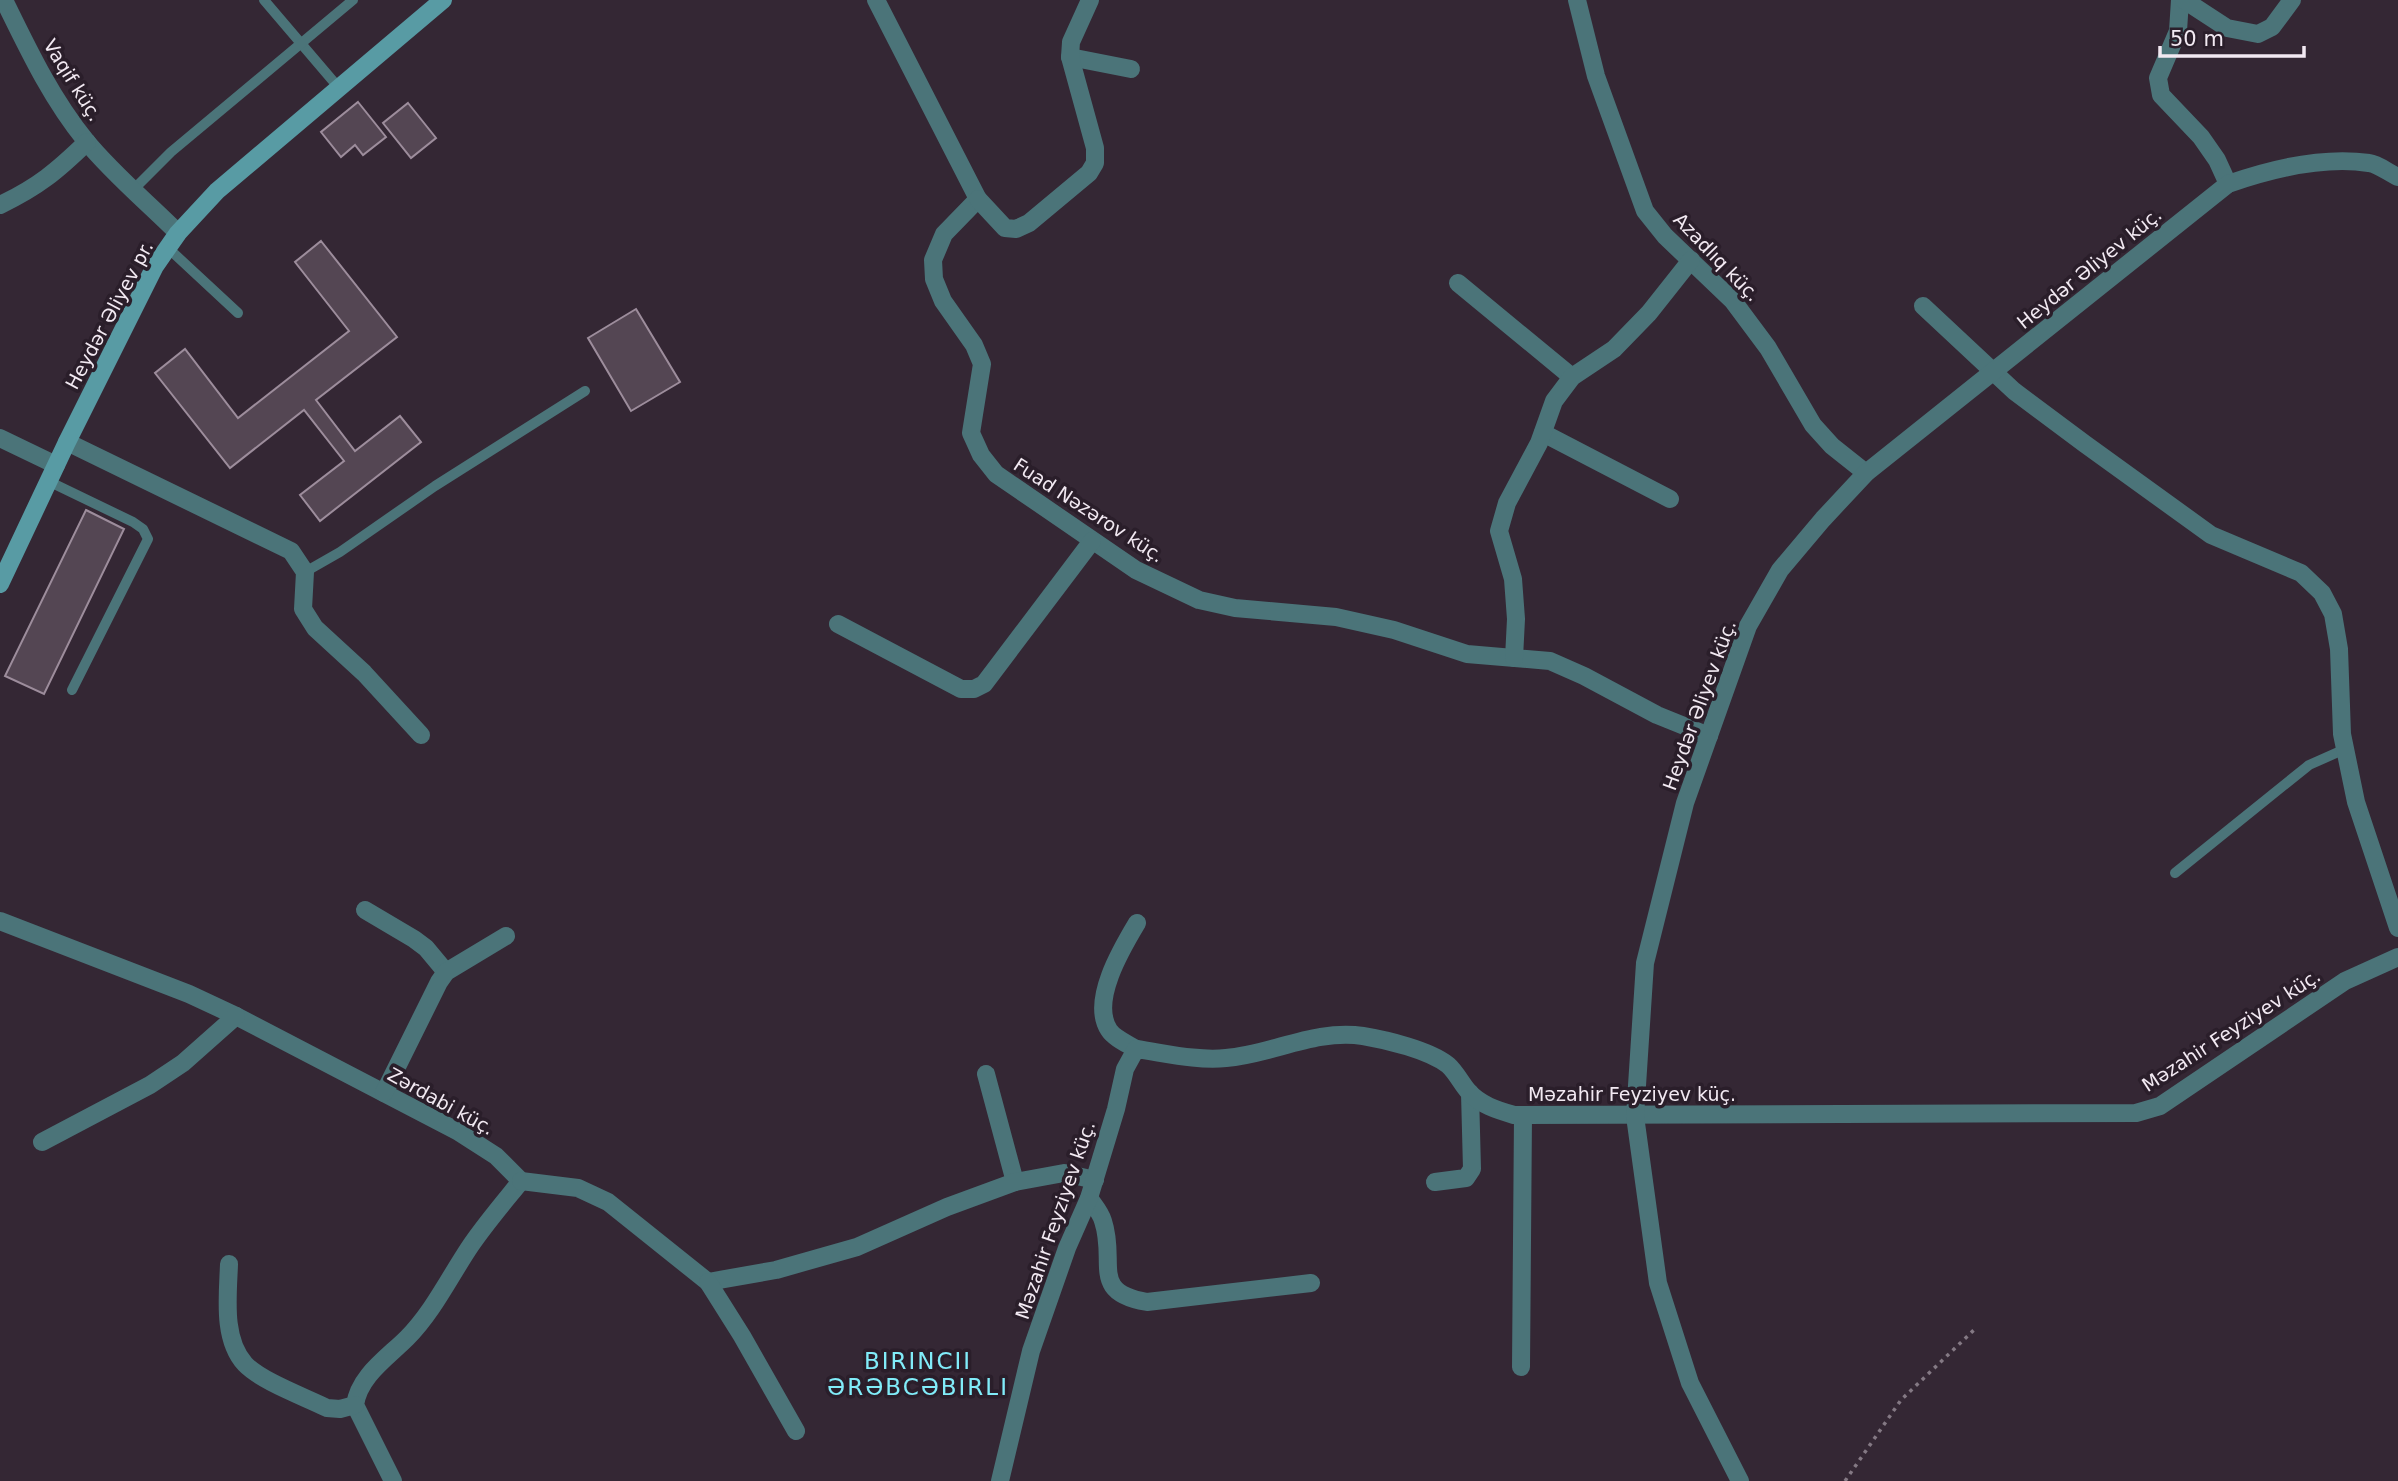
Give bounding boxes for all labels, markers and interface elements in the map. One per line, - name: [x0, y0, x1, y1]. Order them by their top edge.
- scale bar: [2160, 14, 2304, 58]
- text: 50 m: [2170, 27, 2224, 51]
- street label: Vaqif küç.: [39, 35, 107, 125]
- street label: Heydər Əliyev küç.: [2012, 203, 2166, 333]
- street label: Azadlıq küç.: [1669, 208, 1765, 306]
- street label: Heydər Əliyev pr.: [61, 237, 157, 393]
- street label: Fuad Nəzərov küç.: [1010, 453, 1168, 567]
- street label: Heydər Əliyev küç.: [1658, 617, 1740, 793]
- street label: Məzahir Feyziyev küç.: [2138, 964, 2324, 1096]
- street label: Zərdabi küç.: [384, 1063, 498, 1139]
- street label: Məzahir Feyziyev küç.: [1528, 1083, 1736, 1105]
- street label: Məzahir Feyziyev küç.: [1011, 1118, 1099, 1322]
- district label: BIRINCII ƏRƏBCƏBIRLI: [827, 1348, 1009, 1400]

